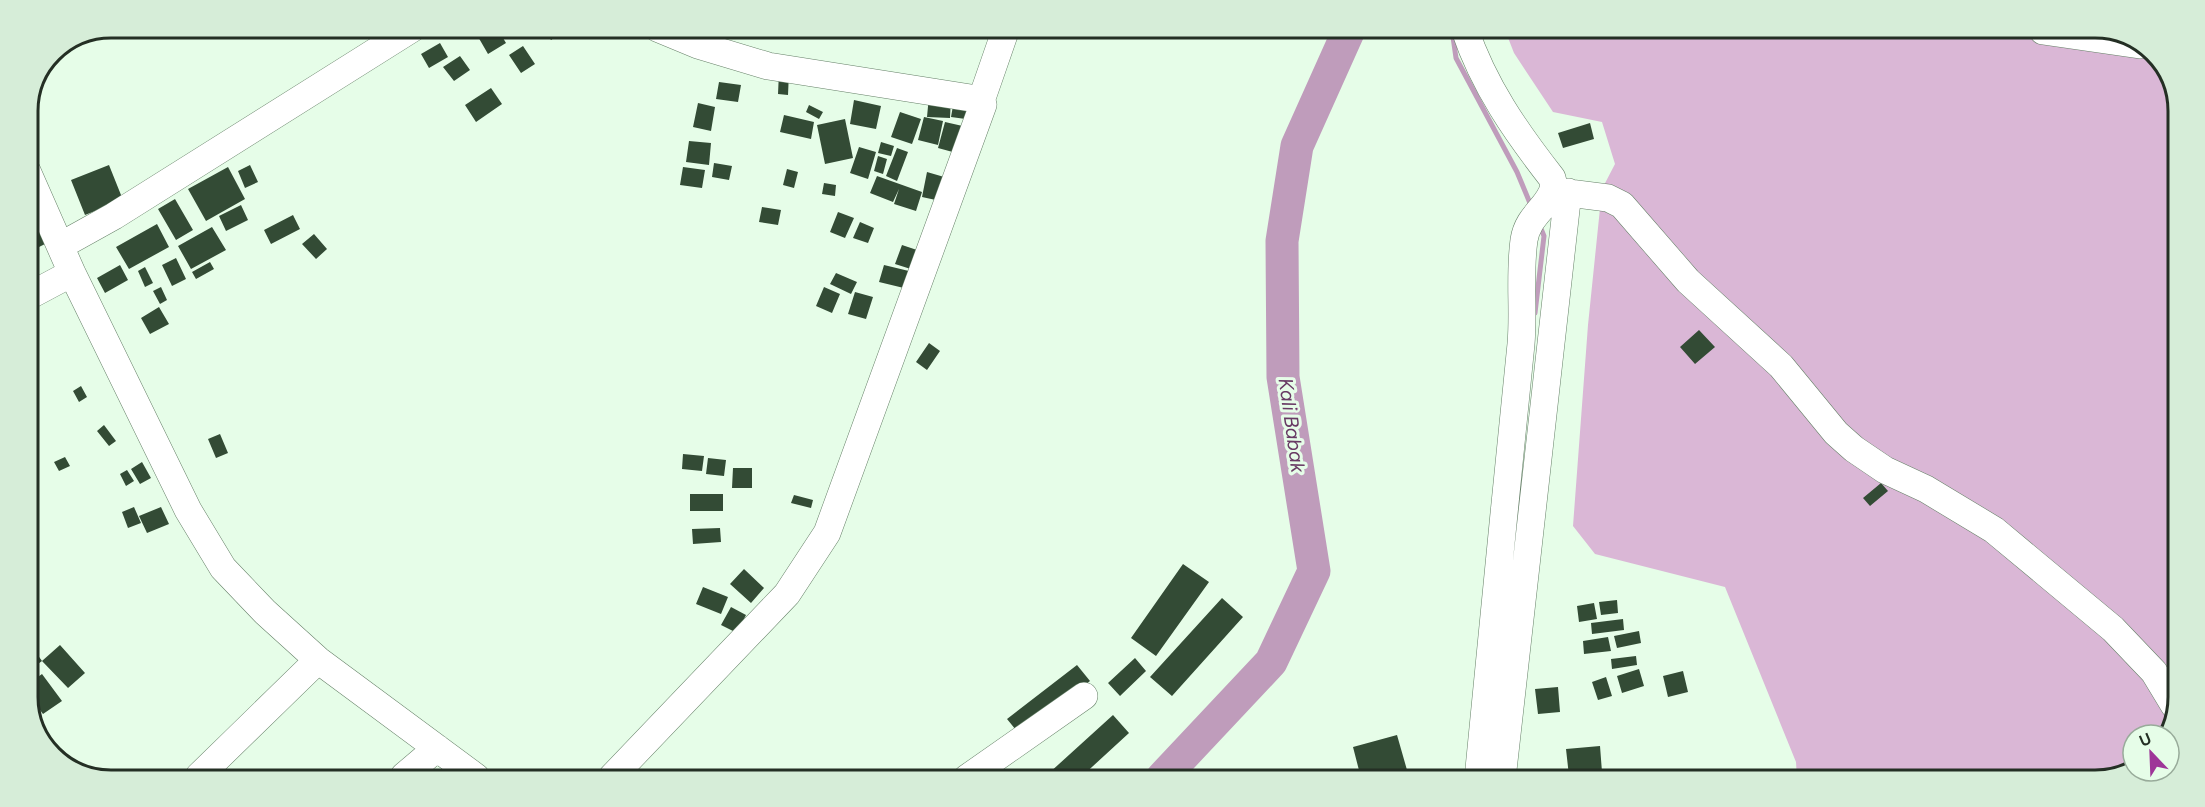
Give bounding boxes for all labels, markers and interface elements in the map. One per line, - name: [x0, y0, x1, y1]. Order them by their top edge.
- water label: Kali Babak: [1274, 376, 1311, 475]
- north arrow: [2121, 723, 2181, 783]
- text: U: [2136, 729, 2154, 751]

